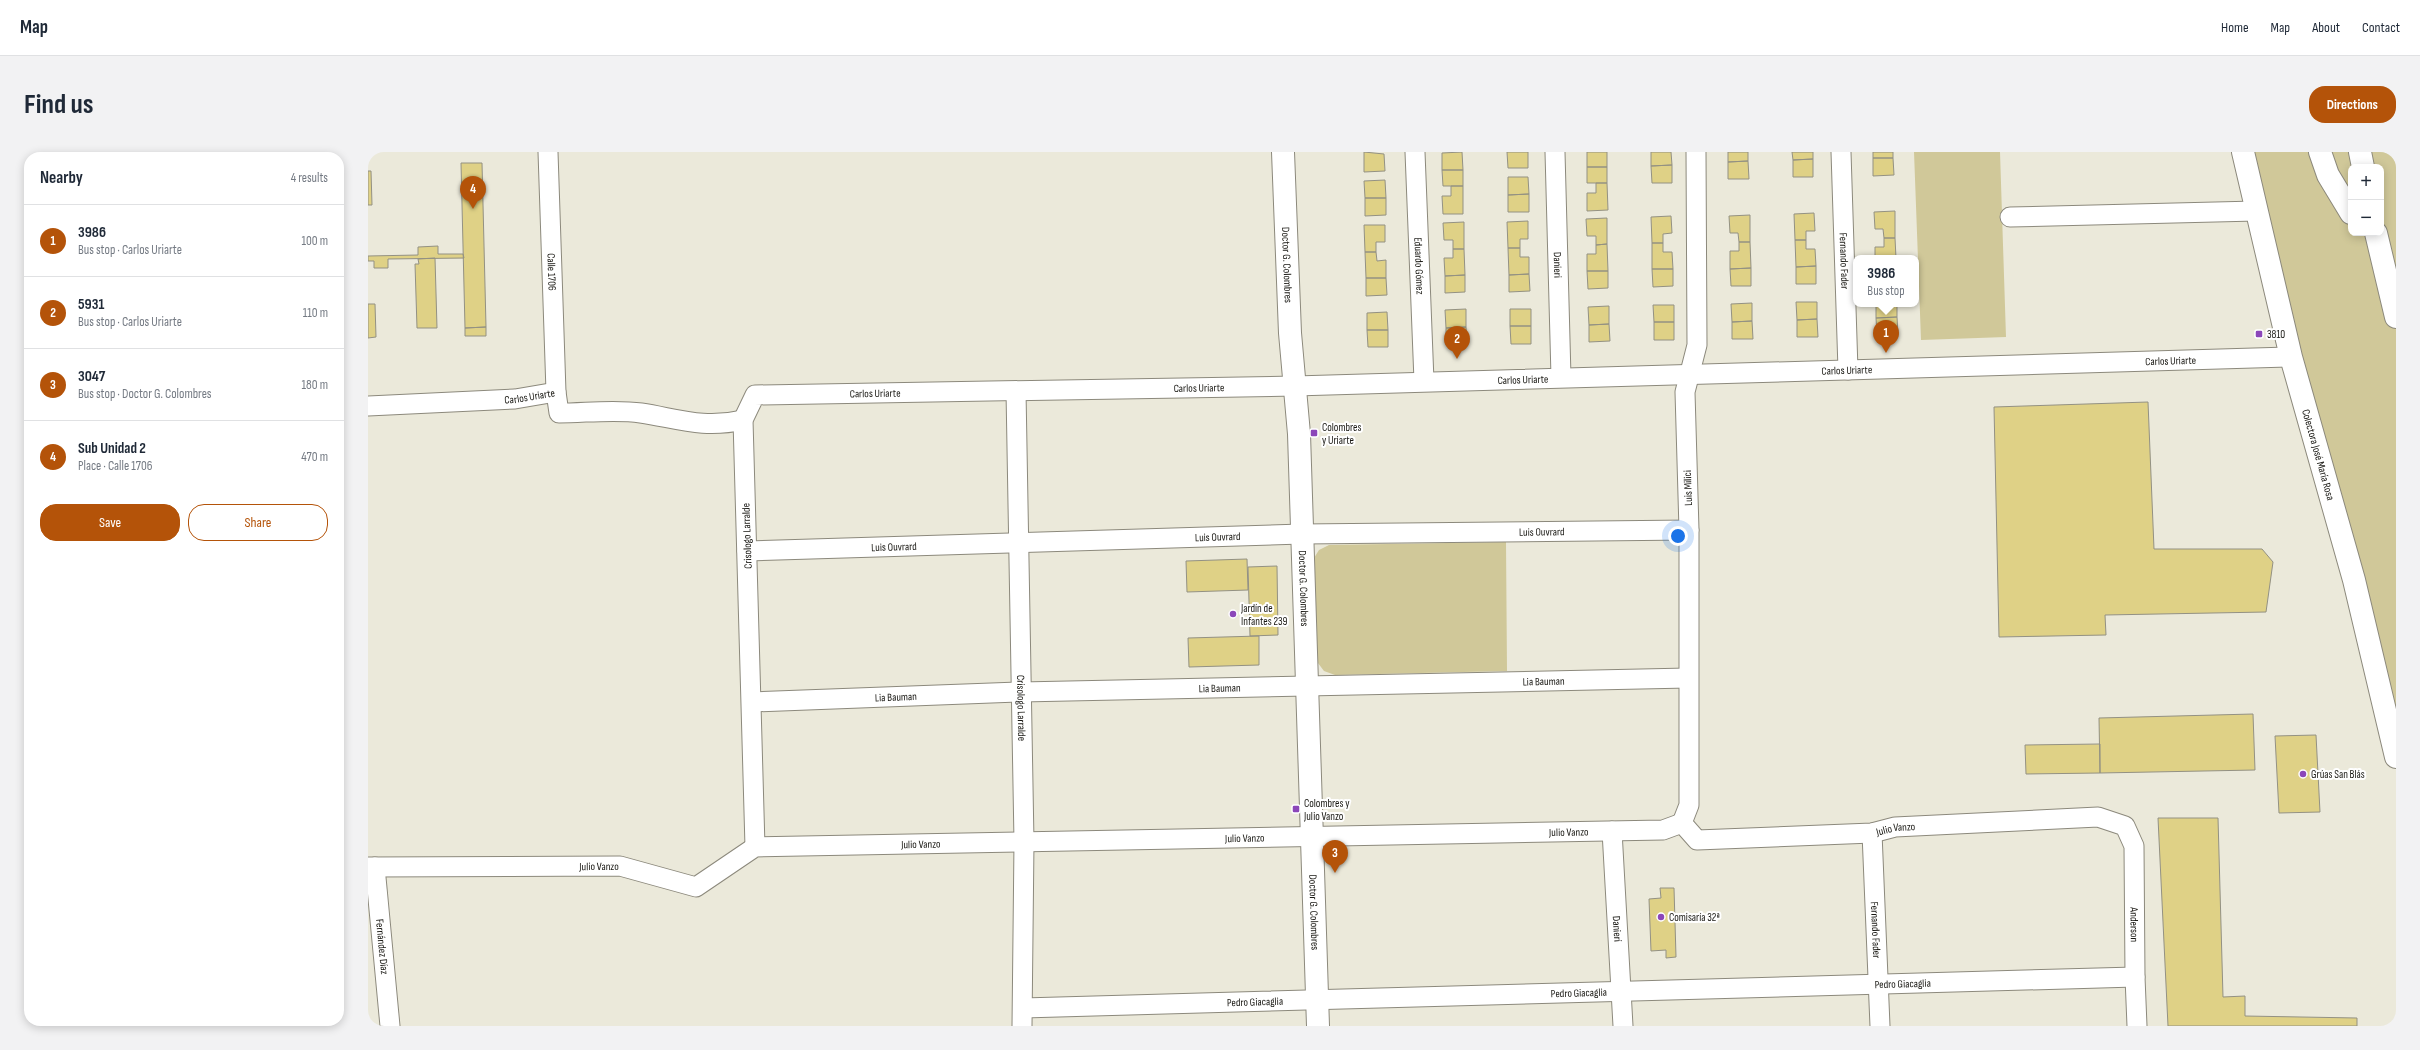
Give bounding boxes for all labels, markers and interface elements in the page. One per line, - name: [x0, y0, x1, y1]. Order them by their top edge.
- text: Map: [20, 16, 48, 39]
- text: Home: [2221, 19, 2249, 36]
- text: Map: [2271, 19, 2290, 36]
- text: About: [2312, 19, 2340, 36]
- text: Contact: [2362, 19, 2400, 36]
- button: Directions: [2309, 86, 2396, 123]
- text: Find us: [24, 88, 93, 121]
- map controls: [2348, 164, 2384, 236]
- button: +: [2348, 164, 2384, 200]
- text: Nearby: [40, 168, 83, 188]
- text: 4 results: [291, 170, 328, 186]
- pin: 4: [460, 176, 486, 209]
- button: −: [2348, 200, 2384, 236]
- text: 3986: [78, 223, 106, 242]
- street label: Doctor G. Colombres: [1279, 227, 1295, 303]
- street label: Fernando Fader: [1837, 232, 1852, 289]
- text: 1: [50, 233, 56, 249]
- text: 100 m: [301, 233, 328, 249]
- street label: Eduardo Gómez: [1412, 237, 1427, 295]
- text: Bus stop · Carlos Uriarte: [78, 242, 182, 258]
- street label: Danieri: [1551, 252, 1565, 278]
- street label: Calle 1706: [545, 253, 559, 291]
- popup: [1853, 255, 1919, 307]
- text: 3986: [1867, 264, 1895, 283]
- text: Bus stop: [1867, 283, 1905, 299]
- text: 5931: [78, 295, 104, 314]
- text: 2: [50, 305, 56, 321]
- text: 110 m: [303, 305, 328, 321]
- text: Bus stop · Carlos Uriarte: [78, 314, 182, 330]
- pin: 1: [1873, 320, 1899, 353]
- pin: 2: [1444, 326, 1470, 359]
- place label: 3810: [2267, 328, 2285, 341]
- marker: 3810: [2254, 329, 2264, 339]
- street label: Carlos Uriarte: [2145, 353, 2196, 368]
- street label: Carlos Uriarte: [1821, 363, 1872, 377]
- text: 3047: [78, 367, 105, 386]
- street label: Carlos Uriarte: [1497, 372, 1549, 387]
- text: 3: [50, 377, 56, 393]
- text: 180 m: [302, 377, 328, 393]
- street label: Carlos Uriarte: [1174, 381, 1225, 395]
- text: Bus stop · Doctor G. Colombres: [78, 386, 212, 402]
- street label: Carlos Uriarte: [504, 386, 556, 406]
- street label: Carlos Uriarte: [850, 386, 901, 400]
- street label: Colectora José María Rosa: [2300, 408, 2338, 502]
- place label: Colombres y Uriarte: [1322, 421, 1361, 447]
- marker: Colombres y Uriarte: [1309, 428, 1319, 438]
- text: Sub Unidad 2: [78, 439, 146, 458]
- text: 4: [50, 449, 56, 465]
- text: 470 m: [301, 449, 328, 465]
- text: Place · Calle 1706: [78, 458, 152, 474]
- street label: Luis Milici: [1681, 470, 1695, 506]
- street label: Crisologo Larralde: [739, 503, 755, 569]
- button: Save: [40, 504, 180, 541]
- button: Share: [188, 504, 328, 541]
- street label: Luis Ouvrard: [1519, 525, 1565, 538]
- your location: [1668, 526, 1688, 546]
- street label: Luis Ouvrard: [1195, 529, 1241, 544]
- street label: Luis Ouvrard: [871, 539, 917, 554]
- street label: Doctor G. Colombres: [1296, 550, 1312, 627]
- place label: Jardín de Infantes 239: [1240, 602, 1288, 628]
- marker: Jardín de Infantes 239: [1228, 609, 1238, 619]
- street label: Lia Bauman: [1523, 674, 1565, 688]
- street label: Crisologo Larralde: [1015, 675, 1029, 741]
- street label: Lia Bauman: [1199, 681, 1241, 695]
- street label: Lia Bauman: [875, 689, 917, 704]
- place label: Grúas San Blás: [2311, 768, 2365, 781]
- marker: Grúas San Blás: [2298, 769, 2308, 779]
- place label: Colombres y Julio Vanzo: [1303, 797, 1350, 823]
- marker: Colombres y Julio Vanzo: [1291, 804, 1301, 814]
- street label: Julio Vanzo: [1874, 819, 1916, 838]
- street label: Julio Vanzo: [1548, 825, 1589, 839]
- street label: Julio Vanzo: [1224, 831, 1265, 845]
- street label: Julio Vanzo: [900, 837, 941, 851]
- pin: 3: [1322, 840, 1348, 873]
- street label: Julio Vanzo: [578, 860, 619, 873]
- street label: Doctor G. Colombres: [1307, 874, 1322, 950]
- street label: Fernando Fader: [1868, 901, 1884, 958]
- street label: Anderson: [2128, 906, 2141, 943]
- place label: Comisaría 32ª: [1669, 911, 1720, 924]
- marker: Comisaría 32ª: [1656, 912, 1666, 922]
- street label: Danieri: [1610, 915, 1625, 942]
- street label: Fernández Díaz: [373, 918, 392, 975]
- street label: Pedro Giacaglia: [1874, 976, 1931, 991]
- street label: Pedro Giacaglia: [1550, 985, 1607, 1000]
- street label: Pedro Giacaglia: [1227, 994, 1283, 1009]

